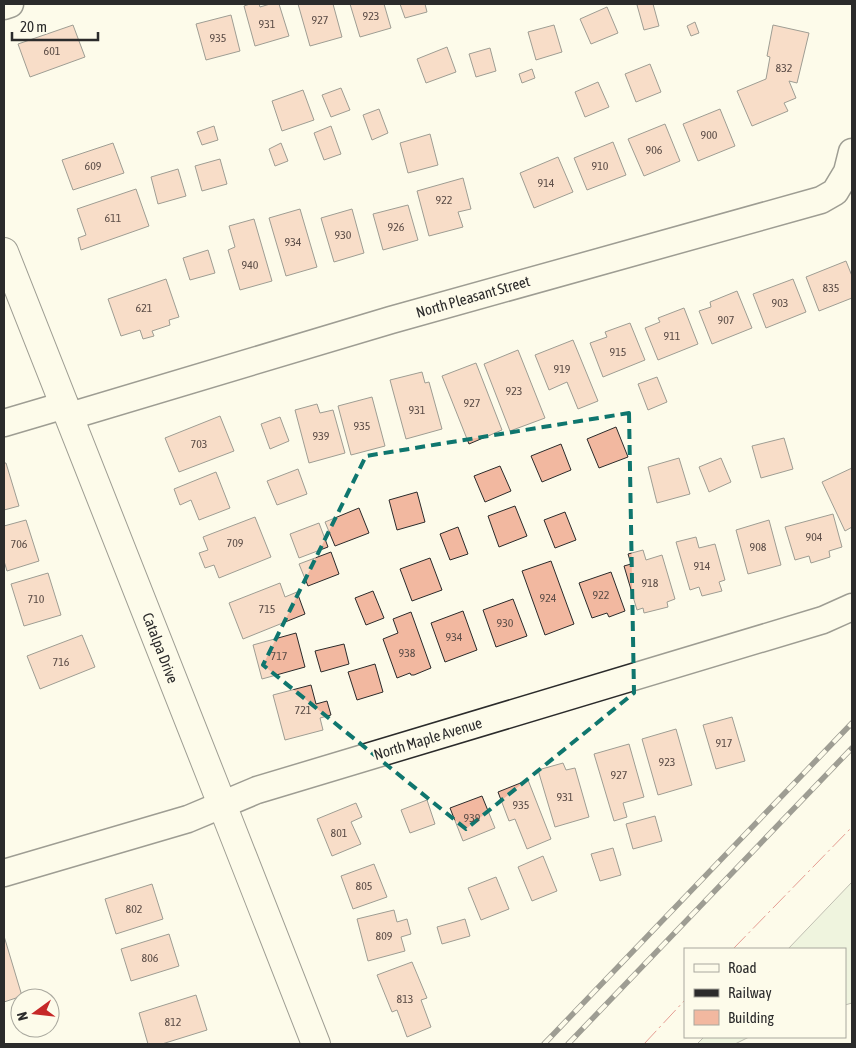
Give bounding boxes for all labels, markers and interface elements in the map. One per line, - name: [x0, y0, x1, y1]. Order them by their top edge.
- house number: 923: [363, 9, 379, 23]
- scale bar: [12, 10, 99, 42]
- house number: 927: [312, 13, 329, 27]
- house number: 931: [259, 17, 276, 31]
- text: 20 m: [20, 18, 47, 35]
- house number: 935: [210, 31, 226, 45]
- house number: 601: [44, 44, 61, 58]
- house number: 832: [776, 61, 792, 75]
- house number: 900: [701, 128, 718, 142]
- house number: 906: [646, 143, 663, 157]
- house number: 609: [85, 159, 102, 173]
- house number: 910: [592, 159, 609, 173]
- house number: 914: [538, 176, 555, 190]
- house number: 922: [436, 193, 452, 207]
- house number: 611: [105, 211, 122, 225]
- house number: 926: [388, 220, 405, 234]
- house number: 930: [335, 228, 352, 242]
- house number: 934: [285, 235, 302, 249]
- house number: 940: [242, 258, 259, 272]
- street label: North Pleasant Street: [414, 272, 532, 321]
- house number: 835: [823, 281, 839, 295]
- house number: 903: [772, 296, 788, 310]
- house number: 621: [136, 301, 153, 315]
- house number: 907: [718, 313, 735, 327]
- house number: 911: [664, 329, 681, 343]
- house number: 915: [610, 345, 626, 359]
- house number: 919: [554, 362, 571, 376]
- house number: 923: [506, 384, 522, 398]
- house number: 927: [464, 396, 481, 410]
- house number: 931: [409, 403, 426, 417]
- house number: 935: [354, 419, 370, 433]
- house number: 939: [313, 429, 330, 443]
- house number: 703: [191, 437, 207, 451]
- house number: 904: [806, 530, 823, 544]
- house number: 709: [227, 536, 244, 550]
- house number: 706: [11, 537, 28, 551]
- house number: 908: [750, 540, 767, 554]
- house number: 914: [694, 559, 711, 573]
- house number: 918: [642, 576, 659, 590]
- house number: 922: [593, 588, 609, 602]
- house number: 924: [540, 591, 557, 605]
- house number: 710: [28, 592, 45, 606]
- house number: 715: [259, 602, 275, 616]
- street label: Catalpa Drive: [139, 610, 182, 686]
- house number: 930: [497, 616, 514, 630]
- house number: 934: [446, 630, 463, 644]
- house number: 938: [399, 646, 416, 660]
- house number: 717: [271, 649, 288, 663]
- house number: 716: [53, 655, 70, 669]
- house number: 721: [295, 703, 312, 717]
- street label: North Maple Avenue: [372, 714, 484, 763]
- house number: 917: [716, 736, 733, 750]
- house number: 923: [659, 755, 675, 769]
- house number: 927: [611, 768, 628, 782]
- house number: 931: [557, 790, 574, 804]
- house number: 935: [513, 798, 529, 812]
- house number: 939: [464, 811, 481, 825]
- house number: 801: [331, 826, 348, 840]
- house number: 805: [356, 879, 372, 893]
- house number: 802: [126, 902, 142, 916]
- house number: 809: [376, 929, 393, 943]
- legend: [684, 948, 846, 1038]
- house number: 806: [142, 951, 159, 965]
- text: Road: [728, 959, 757, 976]
- text: Railway: [728, 984, 772, 1001]
- north arrow: [10, 988, 60, 1038]
- house number: 813: [397, 992, 413, 1006]
- text: Building: [728, 1009, 774, 1026]
- text: N: [14, 1010, 31, 1022]
- house number: 812: [165, 1015, 181, 1029]

